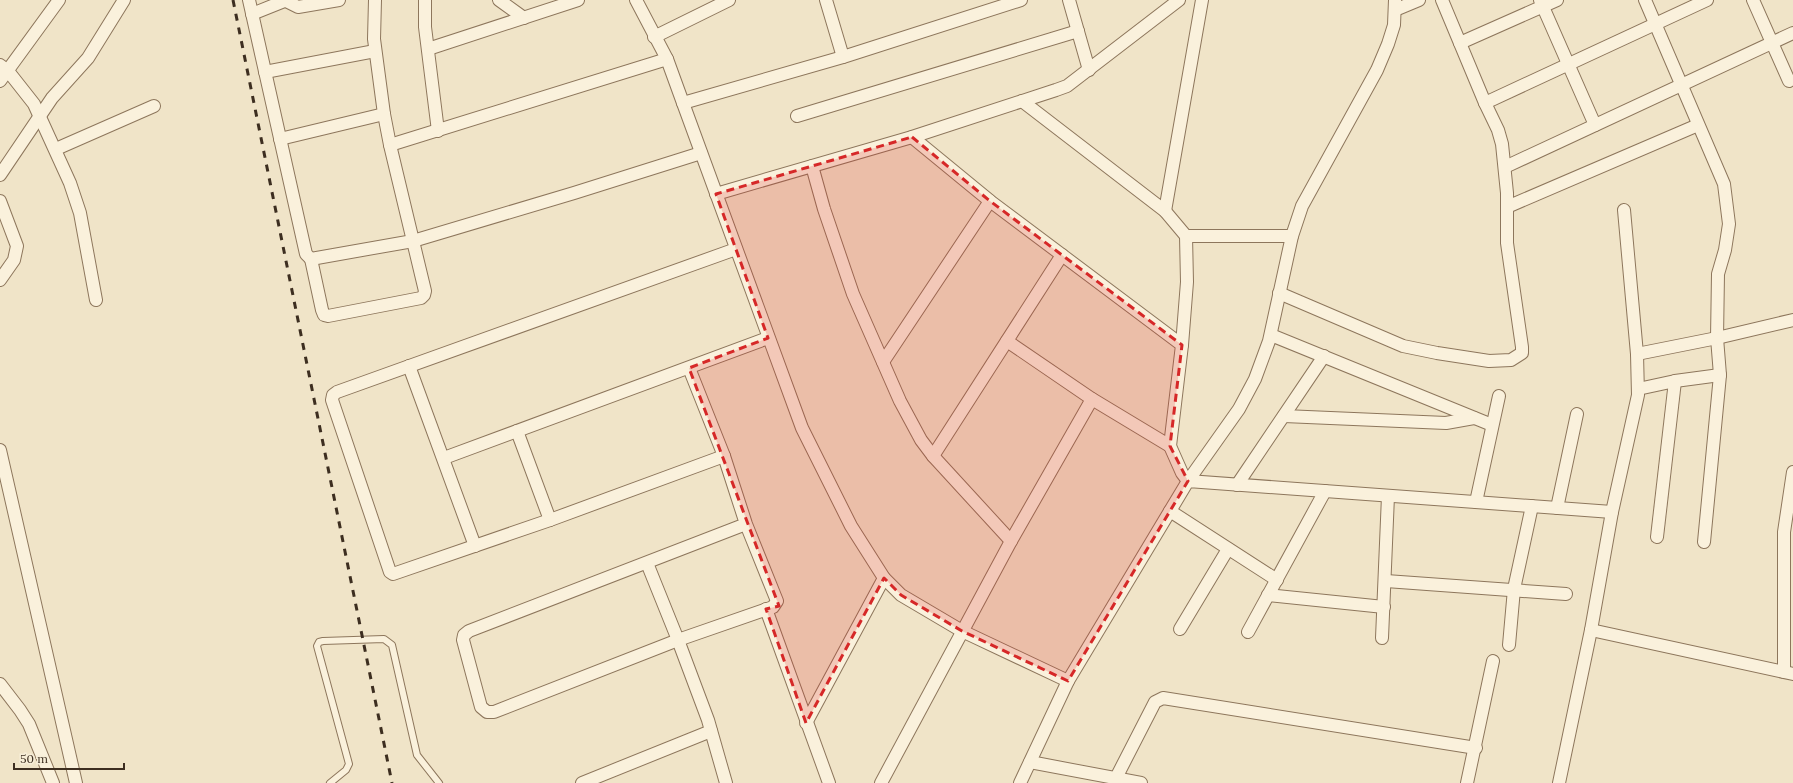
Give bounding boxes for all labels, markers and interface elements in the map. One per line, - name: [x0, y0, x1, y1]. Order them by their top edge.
- scale bar: [14, 745, 124, 771]
- text: 50 m: [20, 751, 48, 766]

